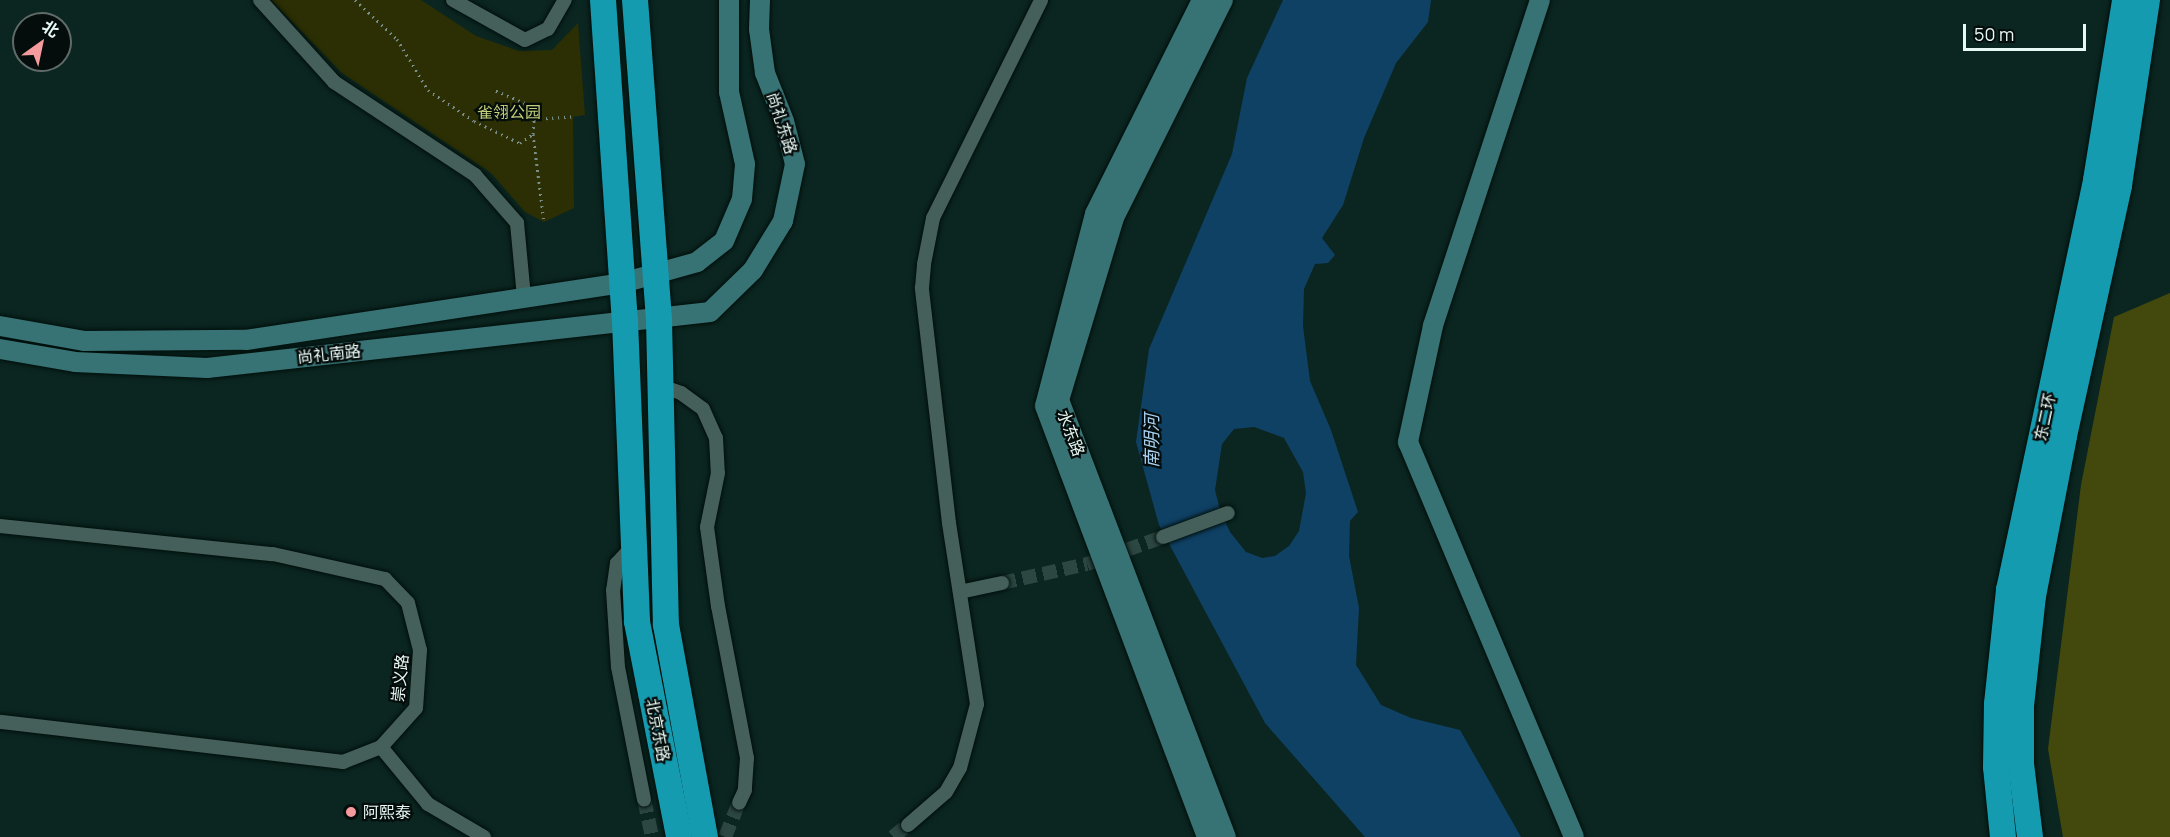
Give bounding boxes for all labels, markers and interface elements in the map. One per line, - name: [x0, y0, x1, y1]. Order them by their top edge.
- north arrow: [12, 12, 72, 72]
- scale bar: [1966, 12, 2089, 50]
- text: 北: [38, 15, 63, 42]
- text: 50 m: [1974, 22, 2014, 46]
- street label: 尚礼东路: [763, 90, 801, 156]
- park label: 雀翎公园: [477, 102, 541, 122]
- street label: 尚礼南路: [296, 341, 362, 367]
- street label: 东二环: [2031, 392, 2059, 442]
- street label: 水东路: [1053, 407, 1089, 459]
- water label: 南明河: [1140, 414, 1162, 468]
- street label: 崇义路: [388, 653, 412, 703]
- street label: 北京东路: [642, 697, 674, 763]
- place label: 阿熙泰: [363, 802, 411, 822]
- marker: 阿熙泰: [344, 805, 358, 819]

